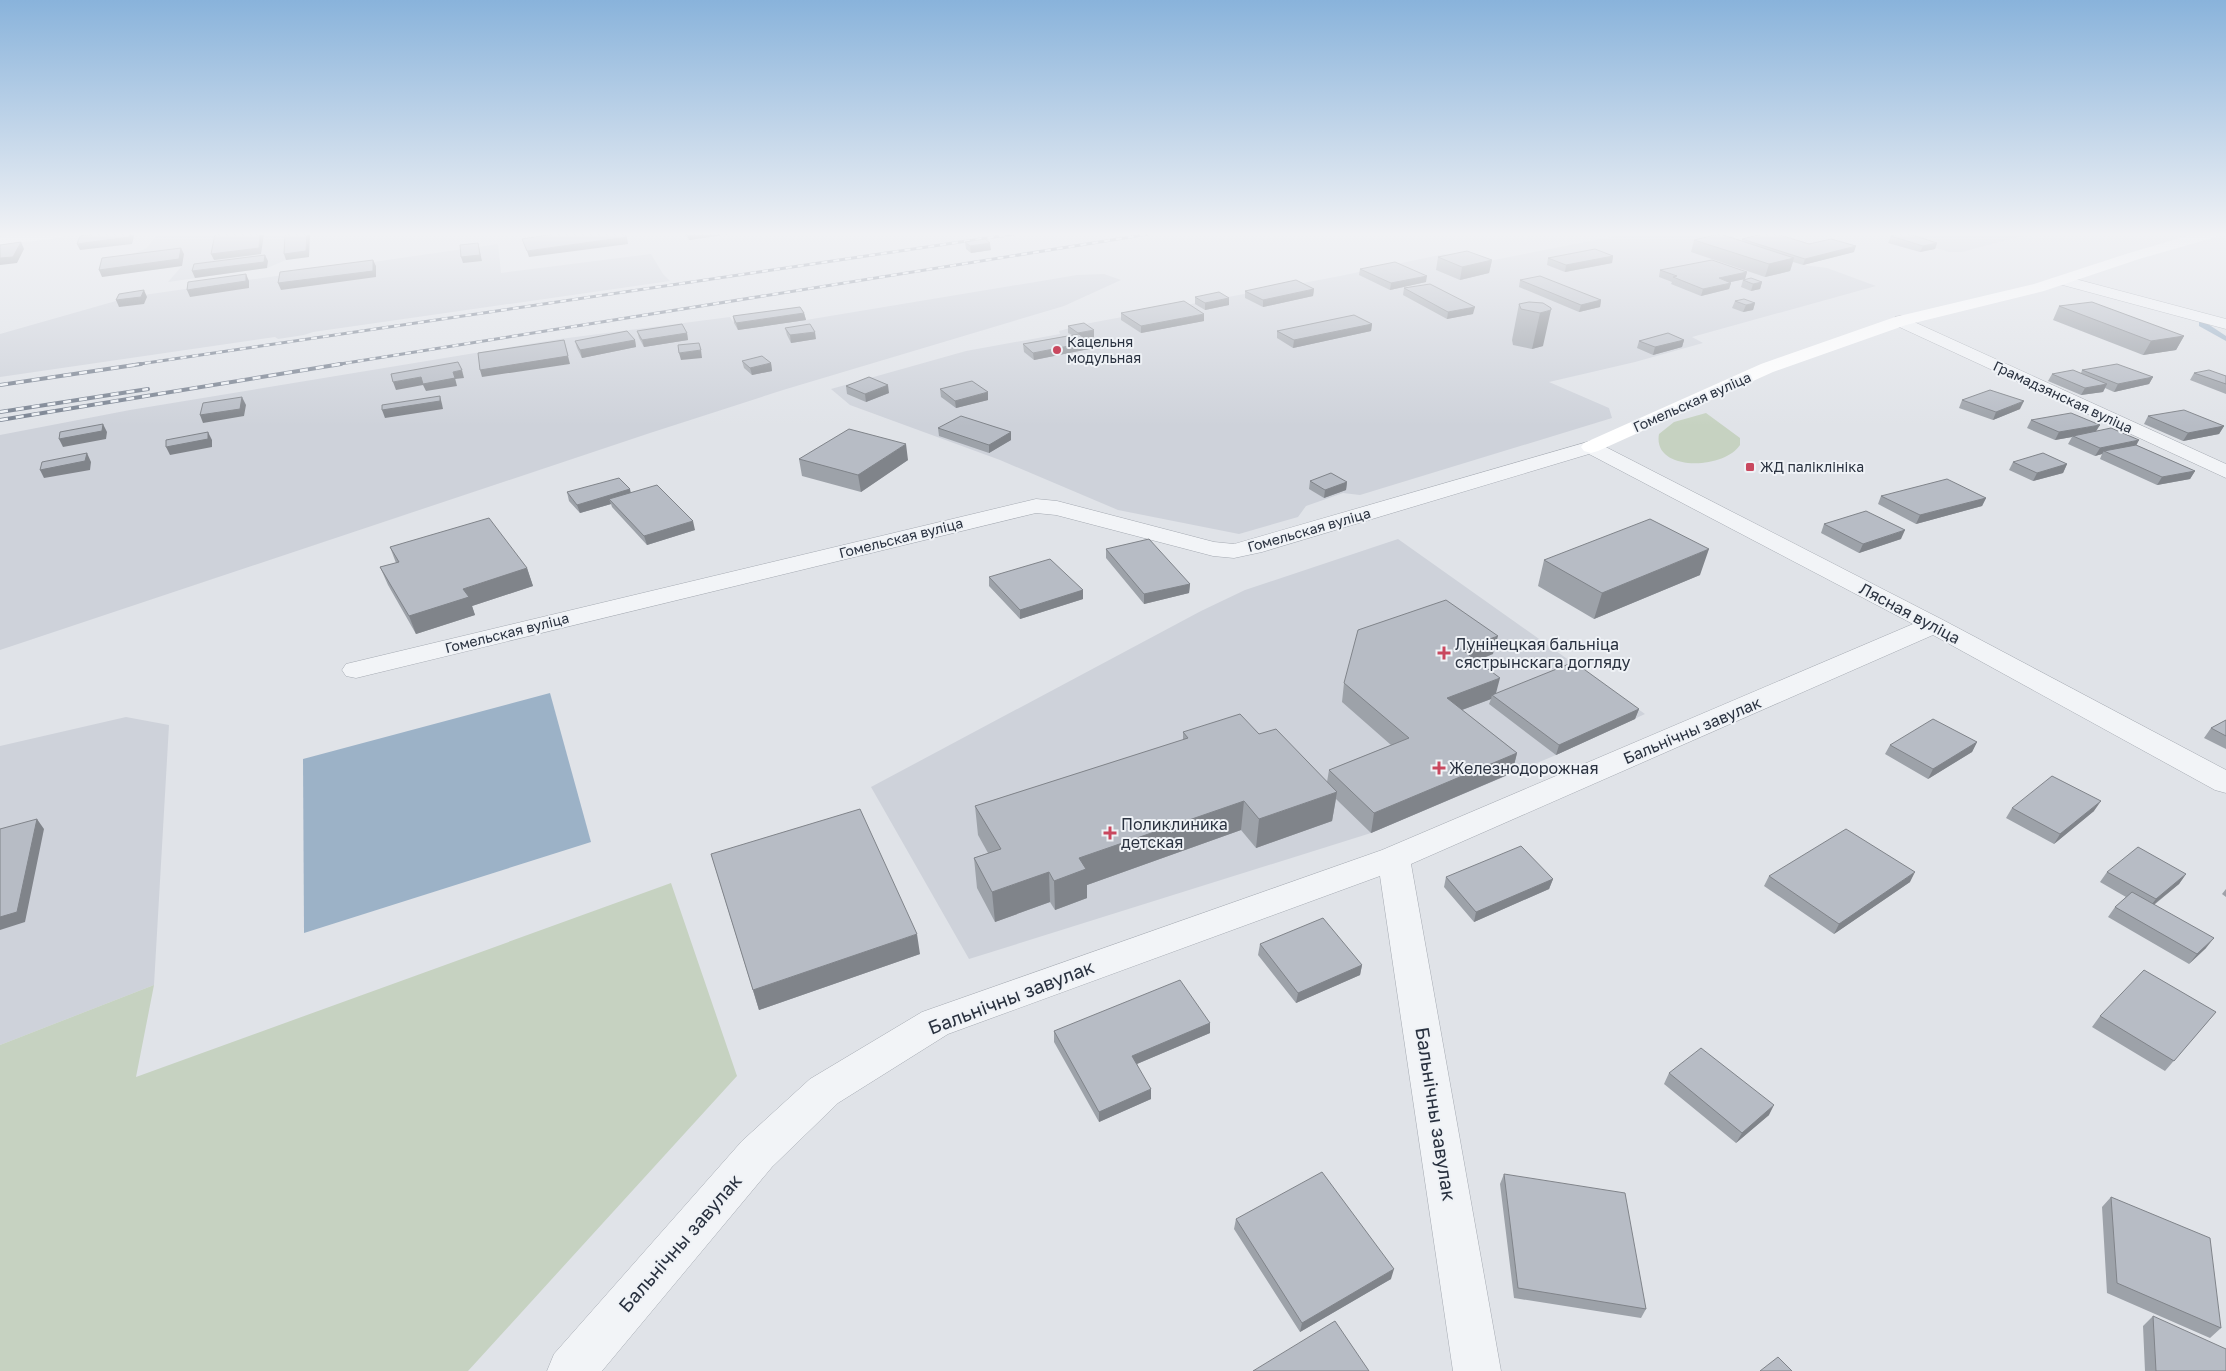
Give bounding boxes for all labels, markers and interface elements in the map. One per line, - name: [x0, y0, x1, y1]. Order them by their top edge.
- place label: Кацельня модульная: [1067, 333, 1141, 366]
- marker: Кацельня модульная: [1051, 344, 1063, 356]
- street label: Грамадзянская вуліца: [1991, 357, 2136, 436]
- street label: Гомельская вуліца: [1630, 368, 1753, 435]
- place label: ЖД паліклініка: [1760, 458, 1864, 475]
- marker: ЖД паліклініка: [1744, 461, 1756, 473]
- street label: Гомельская вуліца: [1245, 504, 1372, 555]
- street label: Гомельская вуліца: [837, 514, 965, 561]
- street label: Лясная вуліца: [1856, 578, 1964, 648]
- street label: Гомельская вуліца: [443, 609, 571, 656]
- place label: Лунінецкая бальніца сястрынскага догляду: [1455, 634, 1631, 672]
- marker: Лунінецкая бальніца сястрынскага догляду: [1437, 646, 1451, 660]
- street label: Бальнічны завулак: [1620, 692, 1764, 768]
- place label: Железнодорожная: [1449, 758, 1599, 778]
- marker: Железнодорожная: [1433, 762, 1445, 774]
- place label: Поликлиника детская: [1121, 814, 1228, 852]
- marker: Поликлиника детская: [1103, 826, 1117, 840]
- street label: Бальнічны завулак: [925, 954, 1097, 1039]
- street label: Бальнічны завулак: [1411, 1025, 1462, 1203]
- street label: Бальнічны завулак: [613, 1169, 746, 1317]

